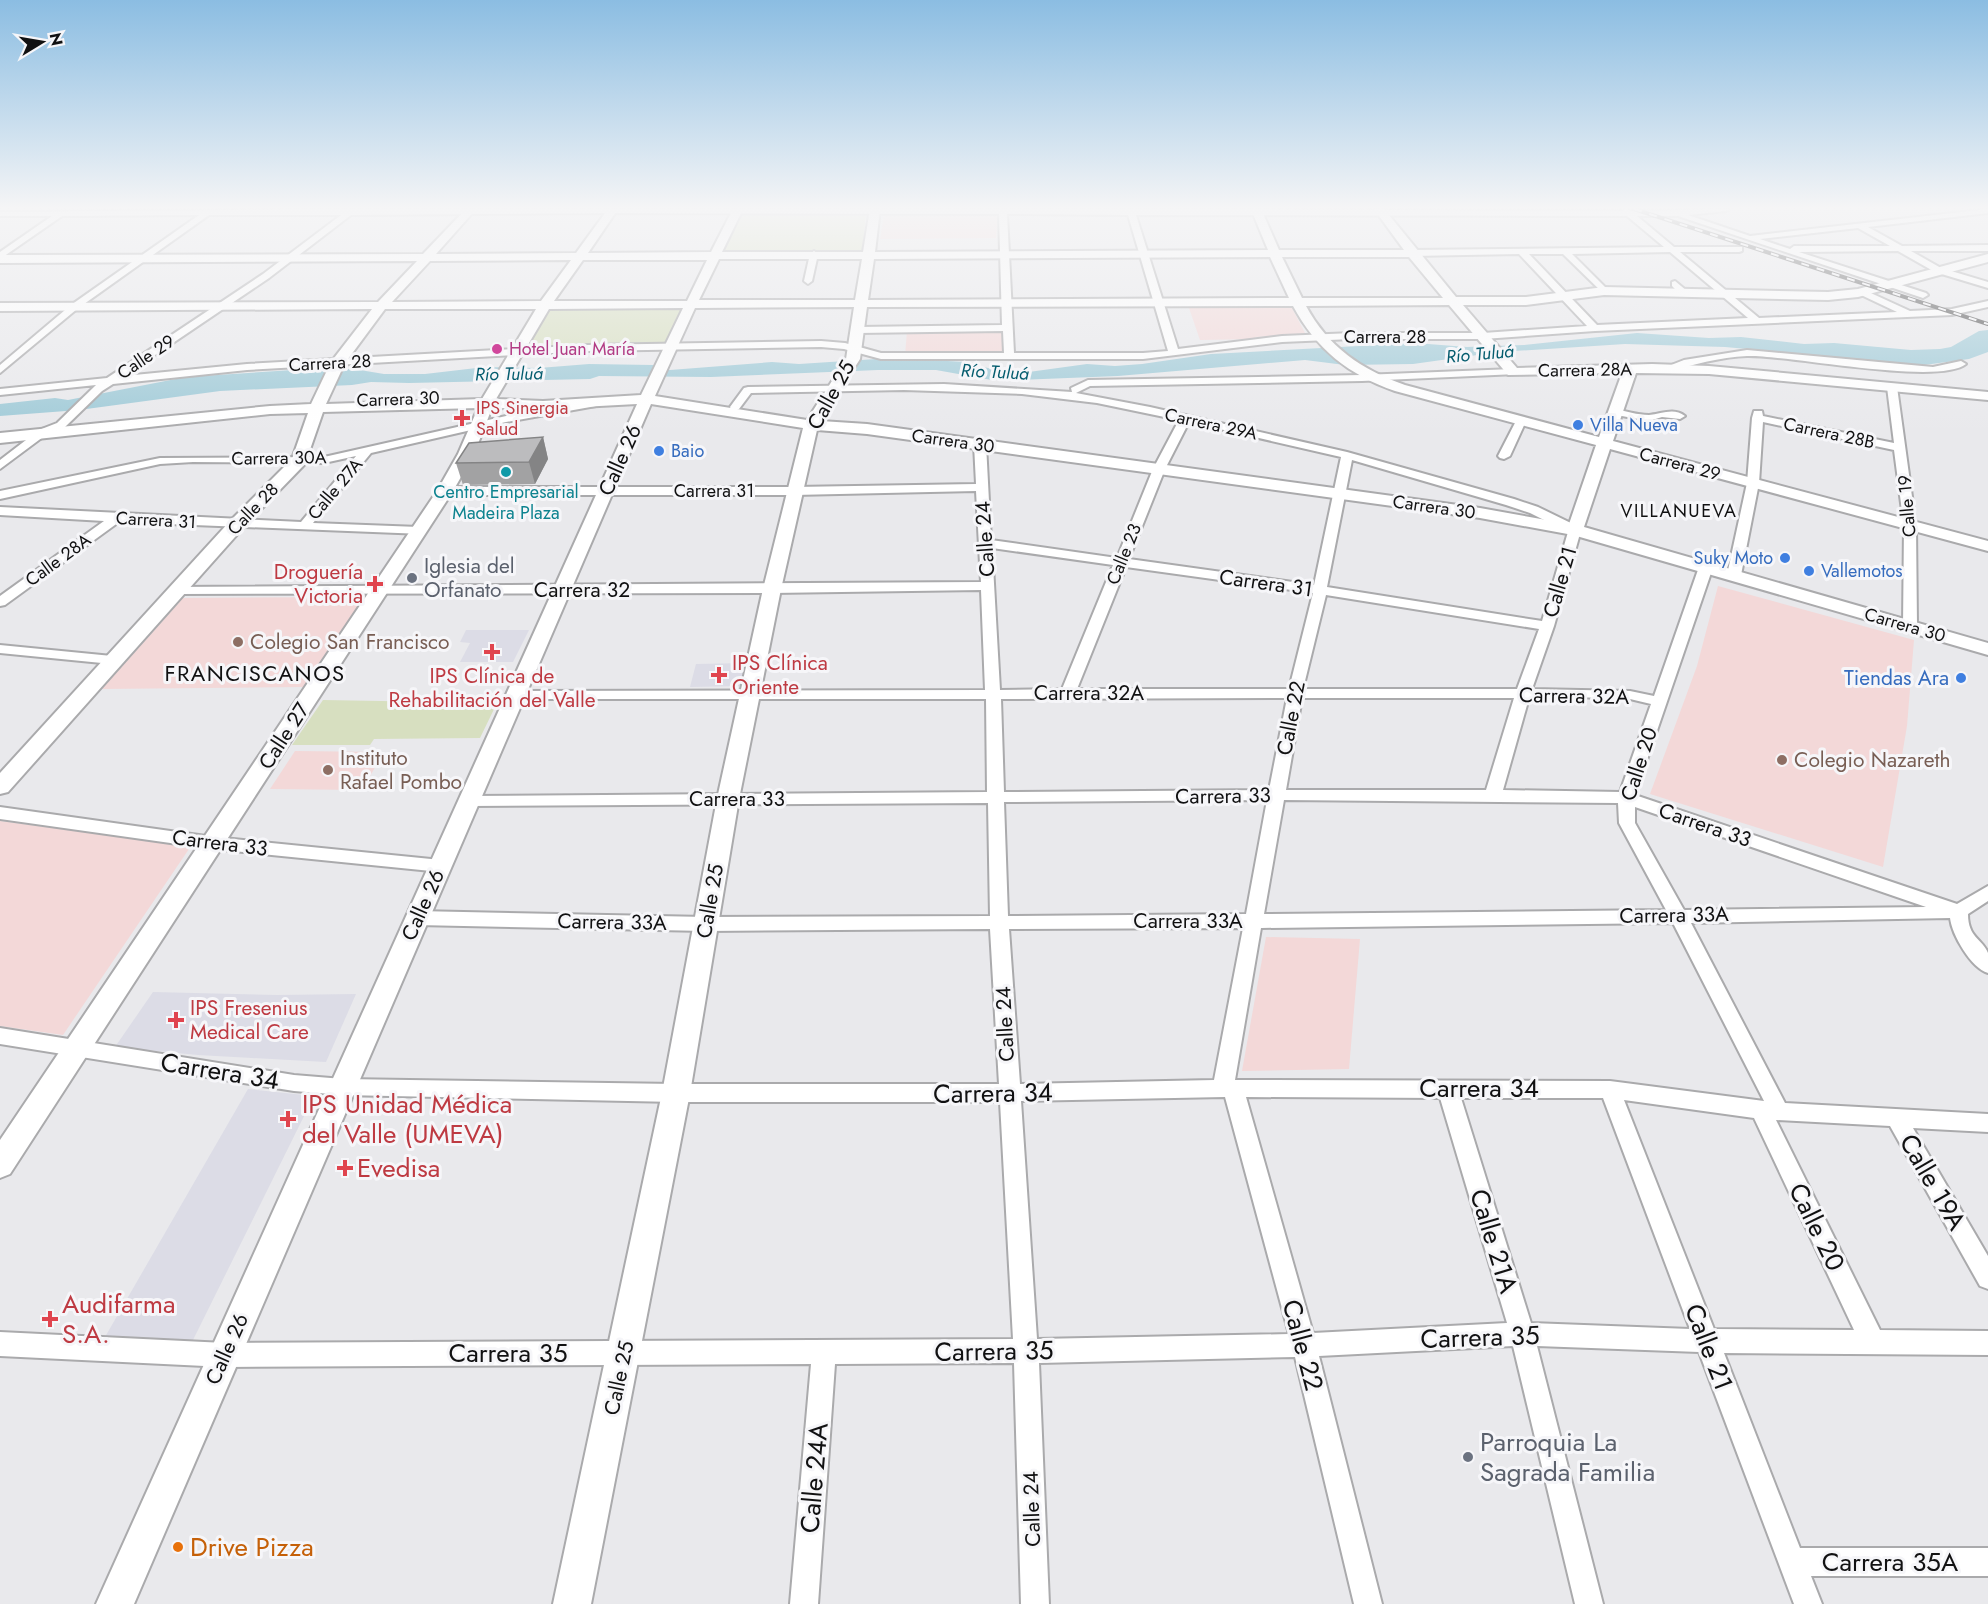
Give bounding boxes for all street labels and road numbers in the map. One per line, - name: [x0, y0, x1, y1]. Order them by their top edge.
- street label: Carrera 28: [1344, 324, 1426, 350]
- street label: Calle 29: [112, 328, 180, 386]
- street label: Carrera 28: [288, 348, 372, 378]
- street label: Calle 25: [800, 355, 862, 435]
- street label: Carrera 28A: [1538, 356, 1632, 384]
- street label: Carrera 30: [356, 385, 440, 413]
- street label: Carrera 29A: [1162, 402, 1260, 446]
- street label: Carrera 28B: [1781, 411, 1877, 455]
- street label: Calle 26: [591, 419, 649, 501]
- street label: Carrera 30: [910, 422, 996, 460]
- street label: Carrera 29: [1636, 441, 1724, 487]
- street label: Carrera 30A: [231, 444, 327, 472]
- street label: Calle 27A: [301, 452, 369, 526]
- street label: Calle 19: [1891, 474, 1923, 538]
- street label: Calle 28: [221, 477, 285, 541]
- street label: Carrera 31: [674, 478, 754, 504]
- street label: Carrera 30: [1391, 488, 1477, 526]
- street label: Calle 24: [967, 500, 1003, 578]
- street label: Carrera 31: [115, 505, 197, 535]
- street label: Calle 23: [1100, 519, 1148, 589]
- street label: Calle 28A: [20, 527, 96, 593]
- street label: Calle 21: [1536, 543, 1584, 621]
- street label: Carrera 31: [1217, 562, 1315, 604]
- street label: Carrera 32: [534, 575, 630, 605]
- street label: Carrera 30: [1861, 601, 1949, 649]
- street label: Carrera 32A: [1034, 678, 1144, 708]
- street label: Calle 22: [1269, 678, 1313, 758]
- street label: Carrera 32A: [1519, 680, 1630, 712]
- street label: Calle 27: [251, 697, 317, 775]
- street label: Calle 20: [1613, 723, 1665, 805]
- street label: Carrera 33: [1175, 780, 1271, 812]
- street label: Carrera 33: [689, 784, 785, 814]
- street label: Carrera 33: [1655, 795, 1755, 855]
- street label: Carrera 33: [171, 822, 269, 864]
- street label: Calle 25: [689, 861, 731, 941]
- street label: Calle 26: [394, 864, 452, 946]
- street label: Carrera 33A: [1619, 899, 1729, 931]
- street label: Carrera 33A: [557, 906, 667, 938]
- street label: Carrera 33A: [1133, 906, 1243, 936]
- street label: Calle 24: [988, 986, 1022, 1062]
- street label: Carrera 34: [158, 1043, 282, 1099]
- street label: Carrera 34: [1419, 1069, 1539, 1107]
- street label: Carrera 34: [933, 1073, 1053, 1113]
- street label: Calle 19A: [1890, 1127, 1976, 1238]
- street label: Calle 20: [1779, 1176, 1855, 1278]
- street label: Calle 21A: [1460, 1184, 1528, 1299]
- street label: Calle 22: [1273, 1295, 1333, 1395]
- street label: Calle 21: [1675, 1298, 1743, 1396]
- street label: Calle 26: [198, 1308, 256, 1390]
- street label: Carrera 35: [1420, 1316, 1540, 1358]
- street label: Carrera 35: [934, 1331, 1054, 1371]
- street label: Carrera 35: [448, 1334, 568, 1372]
- street label: Calle 25: [597, 1338, 641, 1418]
- street label: Calle 24A: [790, 1420, 838, 1535]
- street label: Calle 24: [1016, 1471, 1048, 1547]
- street label: Carrera 35A: [1822, 1543, 1959, 1581]

